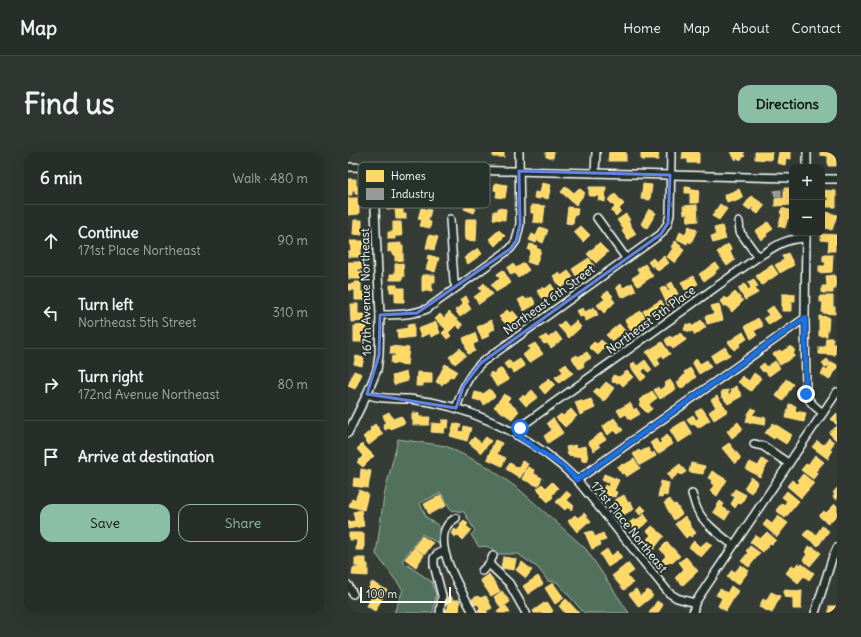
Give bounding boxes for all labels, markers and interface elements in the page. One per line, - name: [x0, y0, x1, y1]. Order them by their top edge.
- text: Map: [20, 16, 57, 40]
- text: Home: [623, 19, 661, 37]
- text: Map: [683, 19, 710, 37]
- text: About: [732, 19, 770, 37]
- text: Contact: [792, 19, 841, 37]
- button: Directions: [738, 85, 837, 123]
- text: Find us: [24, 86, 115, 122]
- legend: [358, 162, 490, 208]
- map controls: [789, 164, 825, 236]
- button: +: [789, 164, 825, 200]
- text: 6 min: [40, 167, 82, 189]
- text: Homes: [391, 169, 426, 183]
- text: Walk · 480 m: [233, 170, 308, 187]
- text: Industry: [391, 187, 434, 201]
- button: −: [789, 200, 825, 236]
- text: Continue: [78, 223, 139, 242]
- street label: 167th Avenue Northeast: [357, 228, 374, 356]
- icon: ahead: [40, 230, 62, 252]
- text: 90 m: [277, 232, 308, 249]
- text: 171st Place Northeast: [78, 242, 201, 259]
- street label: Northeast 6th Street: [500, 261, 597, 338]
- street label: Northeast 5th Place: [603, 282, 698, 357]
- text: Turn left: [78, 295, 133, 314]
- icon: left: [40, 302, 62, 324]
- text: 310 m: [273, 304, 308, 321]
- text: Northeast 5th Street: [78, 314, 196, 331]
- text: Turn right: [78, 367, 143, 386]
- icon: right: [40, 374, 62, 396]
- text: 80 m: [277, 376, 308, 393]
- route end: [797, 385, 815, 403]
- text: 172nd Avenue Northeast: [78, 386, 220, 403]
- route start: [511, 419, 529, 437]
- icon: arrive: [40, 446, 62, 468]
- text: Arrive at destination: [78, 447, 214, 466]
- street label: 171st Place Northeast: [588, 478, 671, 575]
- button: Save: [40, 504, 170, 542]
- button: Share: [178, 504, 308, 542]
- scale bar: [360, 585, 451, 604]
- text: 100 m: [366, 587, 397, 601]

